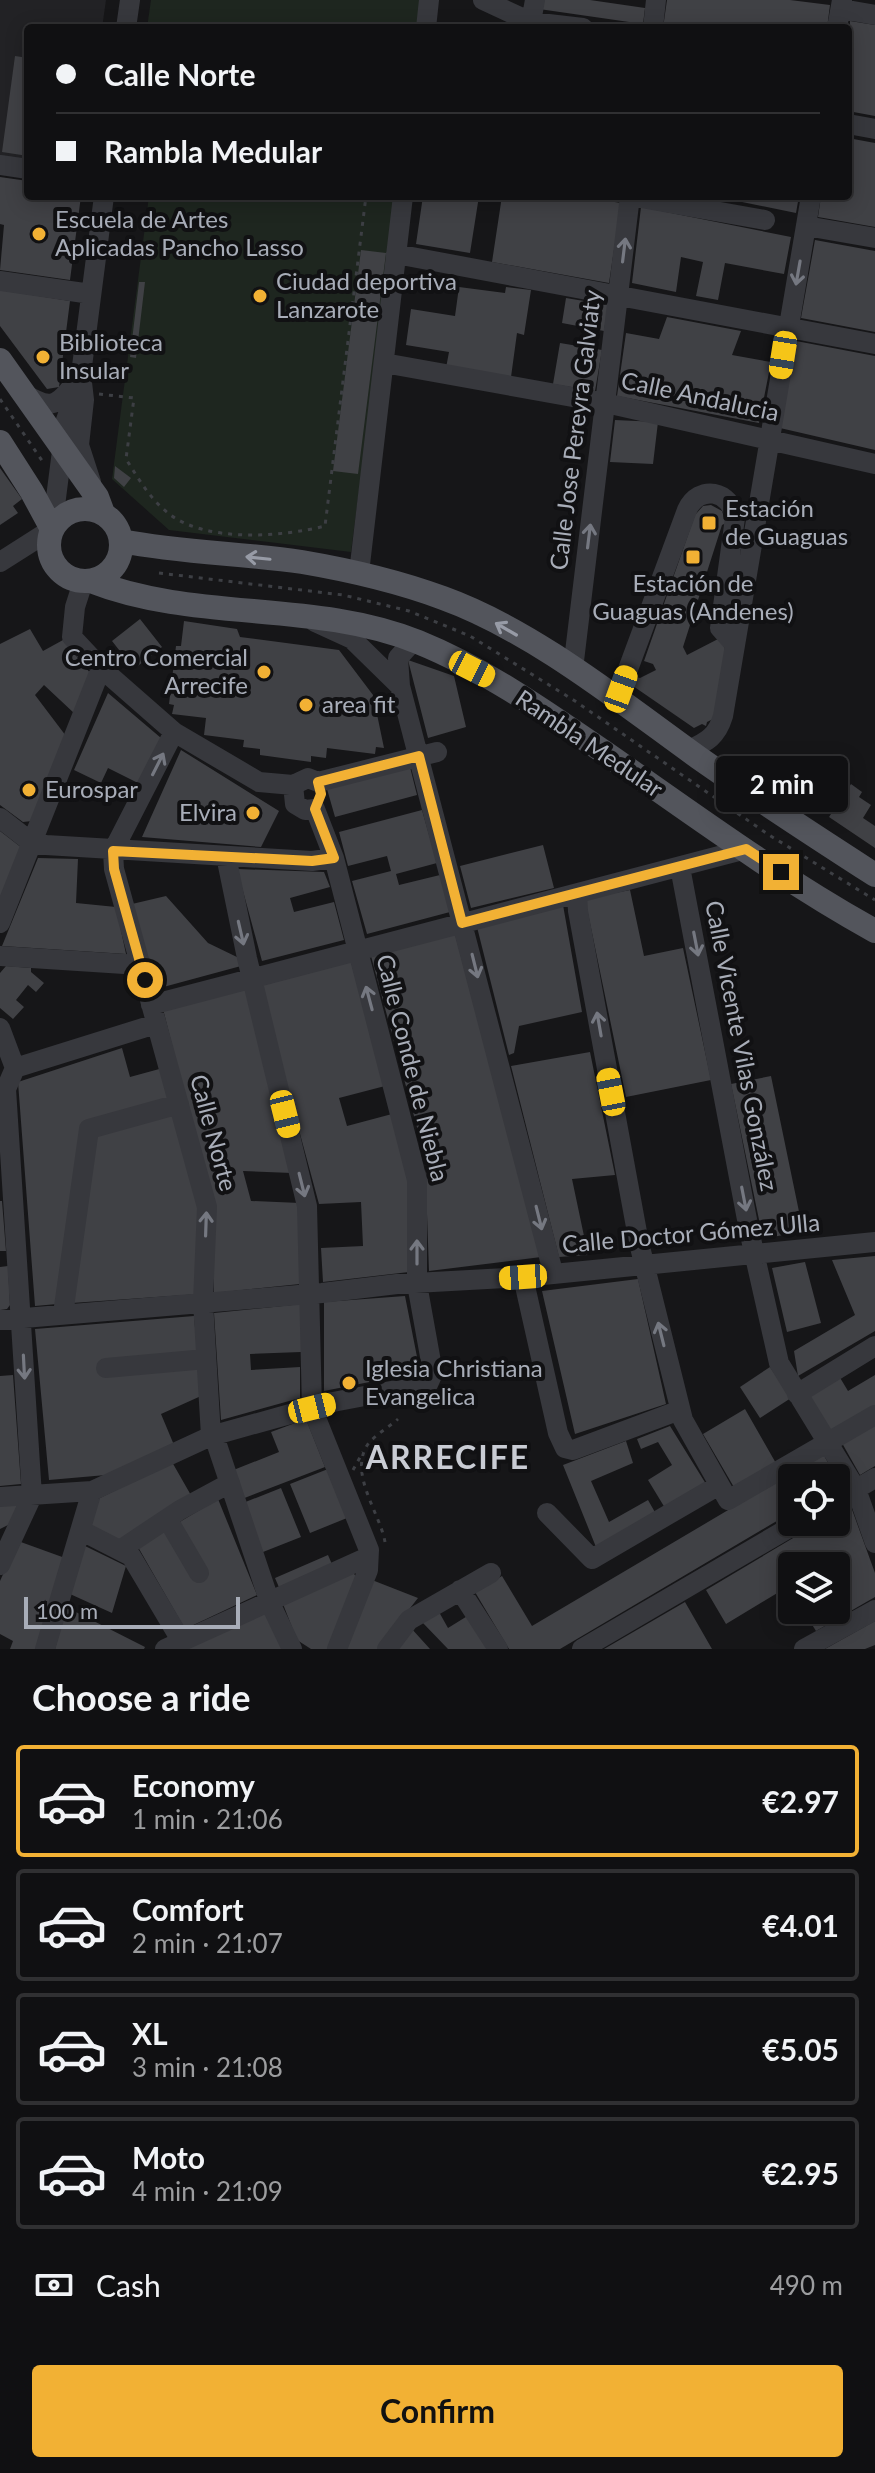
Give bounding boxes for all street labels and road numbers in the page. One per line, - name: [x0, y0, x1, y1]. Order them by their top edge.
- street label: Calle Jose Pereyra Galviaty: [543, 288, 606, 571]
- street label: Calle Andalucia: [619, 365, 782, 426]
- street label: Rambla Medular: [511, 683, 669, 803]
- street label: Calle Vicente Vilas González: [700, 898, 785, 1194]
- street label: Calle Conde de Niebla: [371, 951, 456, 1184]
- street label: Calle Norte: [185, 1071, 244, 1194]
- street label: Calle Doctor Gómez Ulla: [561, 1207, 821, 1258]

